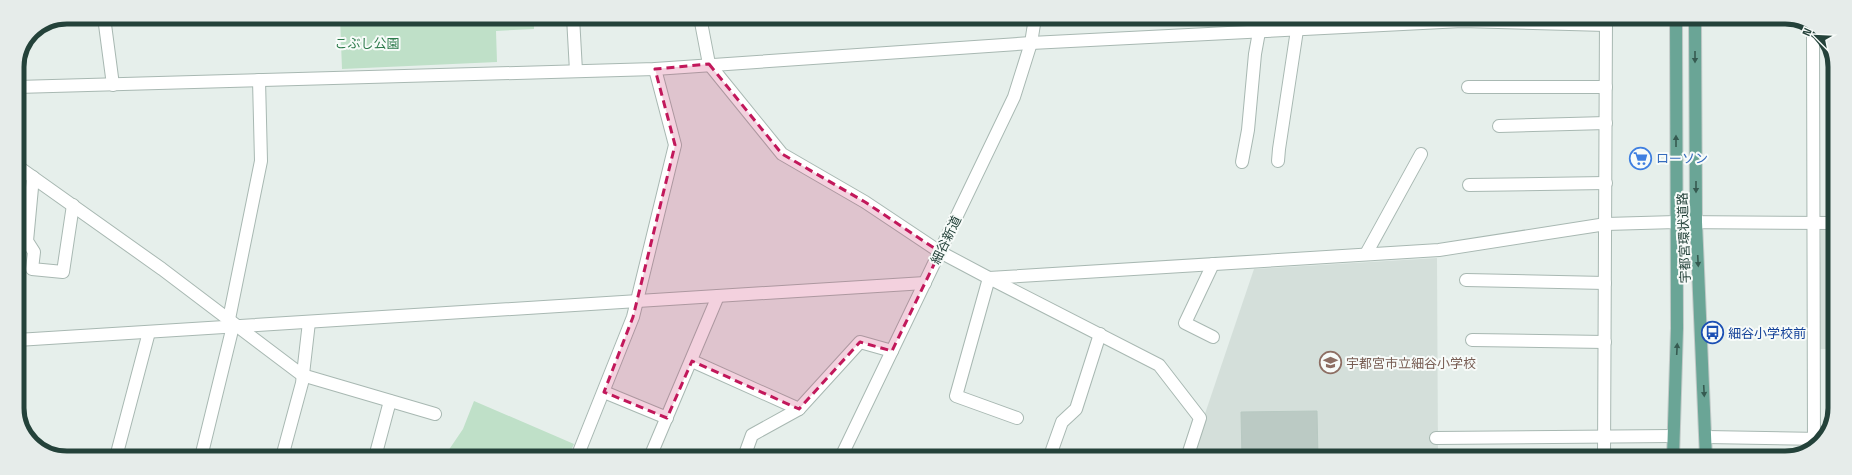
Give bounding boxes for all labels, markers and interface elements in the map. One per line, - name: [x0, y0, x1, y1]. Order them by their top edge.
- north arrow: [1796, 16, 1836, 56]
- text: N: [1799, 26, 1815, 38]
- park label: こぶし公園: [334, 35, 400, 52]
- one-way arrow: [1692, 51, 1698, 64]
- one-way arrow: [1673, 134, 1679, 147]
- supermarket icon: ローソン: [1627, 145, 1653, 171]
- place label: ローソン: [1656, 150, 1708, 167]
- one-way arrow: [1693, 181, 1699, 194]
- street label: 宇都宮環状道路: [1674, 192, 1694, 284]
- street label: 細谷新道: [927, 213, 965, 267]
- one-way arrow: [1695, 255, 1701, 268]
- bus stop icon: 細谷小学校前: [1700, 320, 1726, 346]
- place label: 細谷小学校前: [1728, 325, 1806, 342]
- one-way arrow: [1673, 343, 1680, 355]
- school or university icon: 宇都宮市立細谷小学校: [1317, 350, 1343, 376]
- place label: 宇都宮市立細谷小学校: [1346, 355, 1476, 372]
- one-way arrow: [1700, 385, 1707, 397]

